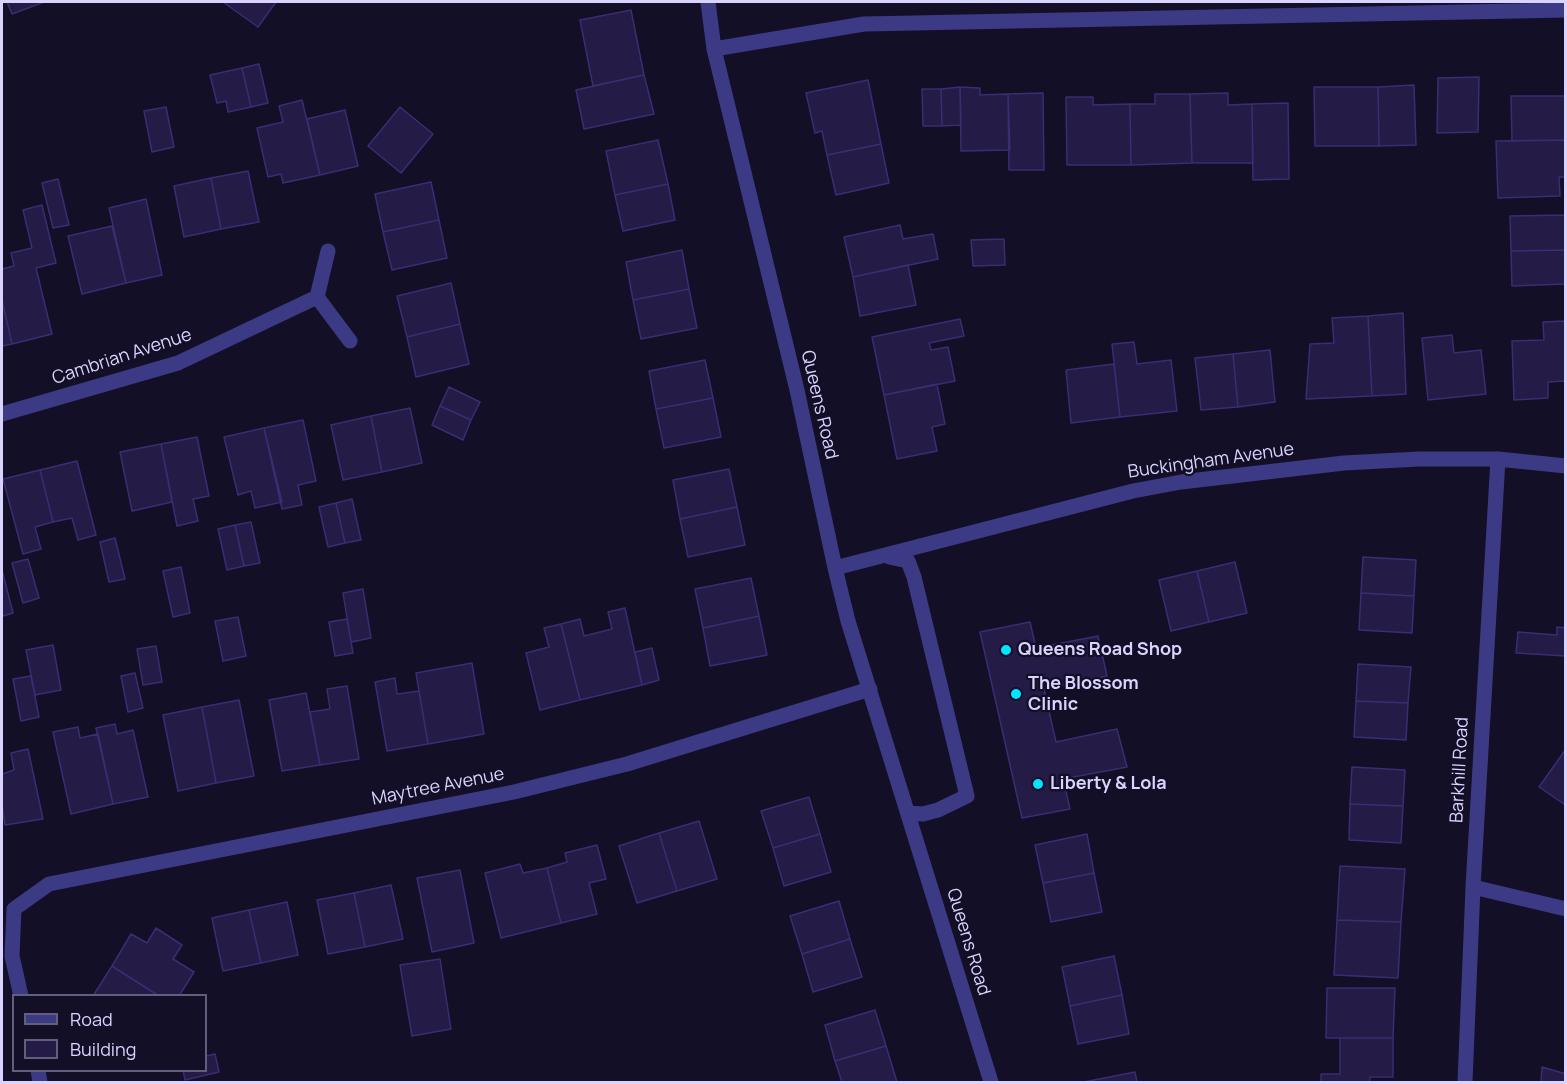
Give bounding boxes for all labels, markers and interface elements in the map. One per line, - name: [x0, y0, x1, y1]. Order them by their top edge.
- street label: Cambrian Avenue: [50, 324, 194, 390]
- street label: Queens Road: [796, 349, 842, 461]
- street label: Buckingham Avenue: [1127, 439, 1295, 483]
- place label: Queens Road Shop: [1018, 639, 1182, 661]
- marker: Queens Road Shop: [999, 643, 1013, 657]
- place label: The Blossom Clinic: [1028, 673, 1139, 716]
- marker: The Blossom Clinic: [1009, 687, 1023, 701]
- street label: Barkhill Road: [1446, 717, 1474, 823]
- street label: Maytree Avenue: [370, 764, 506, 810]
- place label: Liberty & Lola: [1050, 773, 1167, 795]
- marker: Liberty & Lola: [1031, 777, 1045, 791]
- street label: Queens Road: [941, 886, 995, 998]
- legend: [12, 994, 207, 1072]
- text: Road: [70, 1007, 113, 1031]
- text: Building: [70, 1037, 136, 1061]

